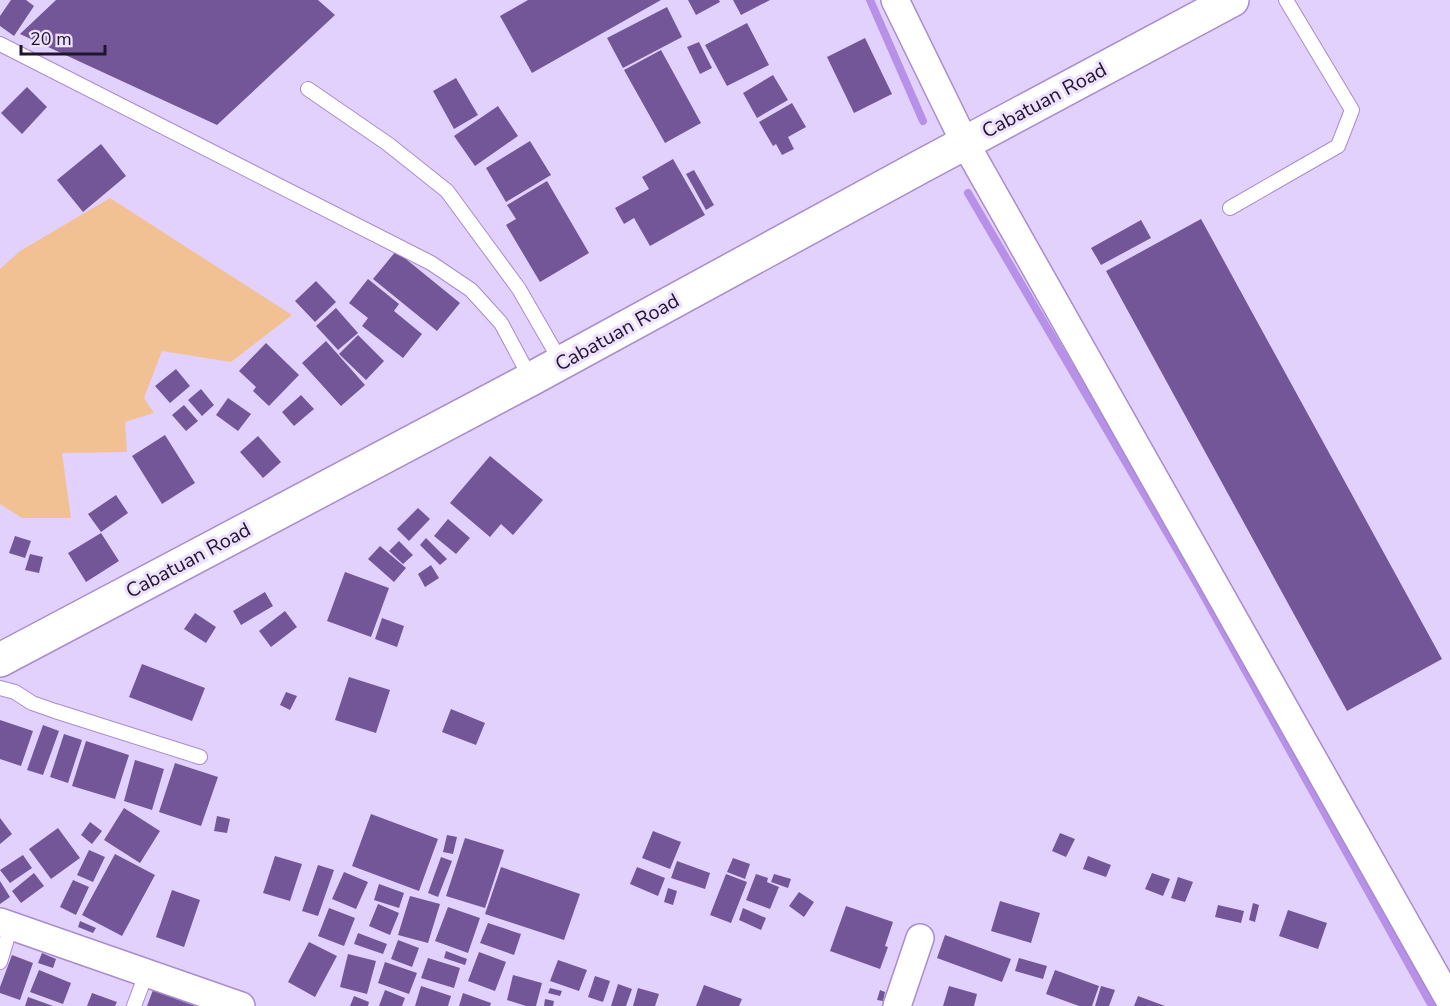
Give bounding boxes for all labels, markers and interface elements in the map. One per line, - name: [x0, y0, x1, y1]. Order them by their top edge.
- scale bar: [21, 18, 105, 56]
- text: 20 m: [30, 27, 72, 51]
- street label: Cabatuan Road: [977, 56, 1111, 145]
- street label: Cabatuan Road: [550, 287, 684, 378]
- street label: Cabatuan Road: [121, 516, 255, 605]

